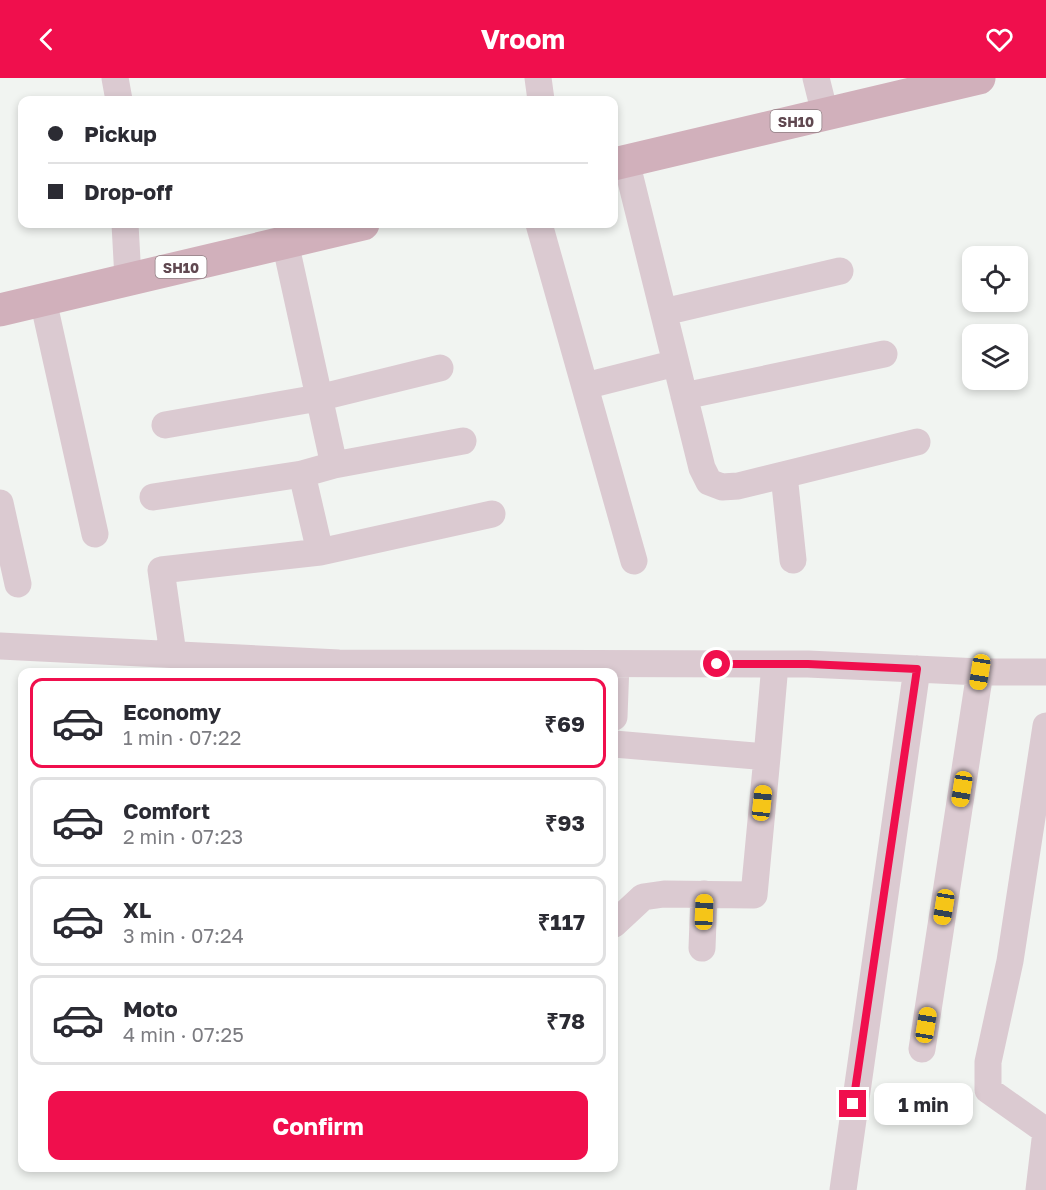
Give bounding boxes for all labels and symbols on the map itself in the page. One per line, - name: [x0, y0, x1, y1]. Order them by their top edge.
- road number: SH10: [770, 110, 822, 132]
- road number: SH10: [156, 256, 207, 278]
- route start: [703, 650, 730, 677]
- car: [968, 653, 992, 691]
- car: [950, 770, 974, 808]
- car: [751, 784, 773, 822]
- car: [932, 888, 956, 926]
- car: [694, 894, 714, 930]
- car: [914, 1006, 938, 1044]
- callout: 1 min: [874, 1083, 973, 1125]
- route end: [839, 1090, 866, 1117]

